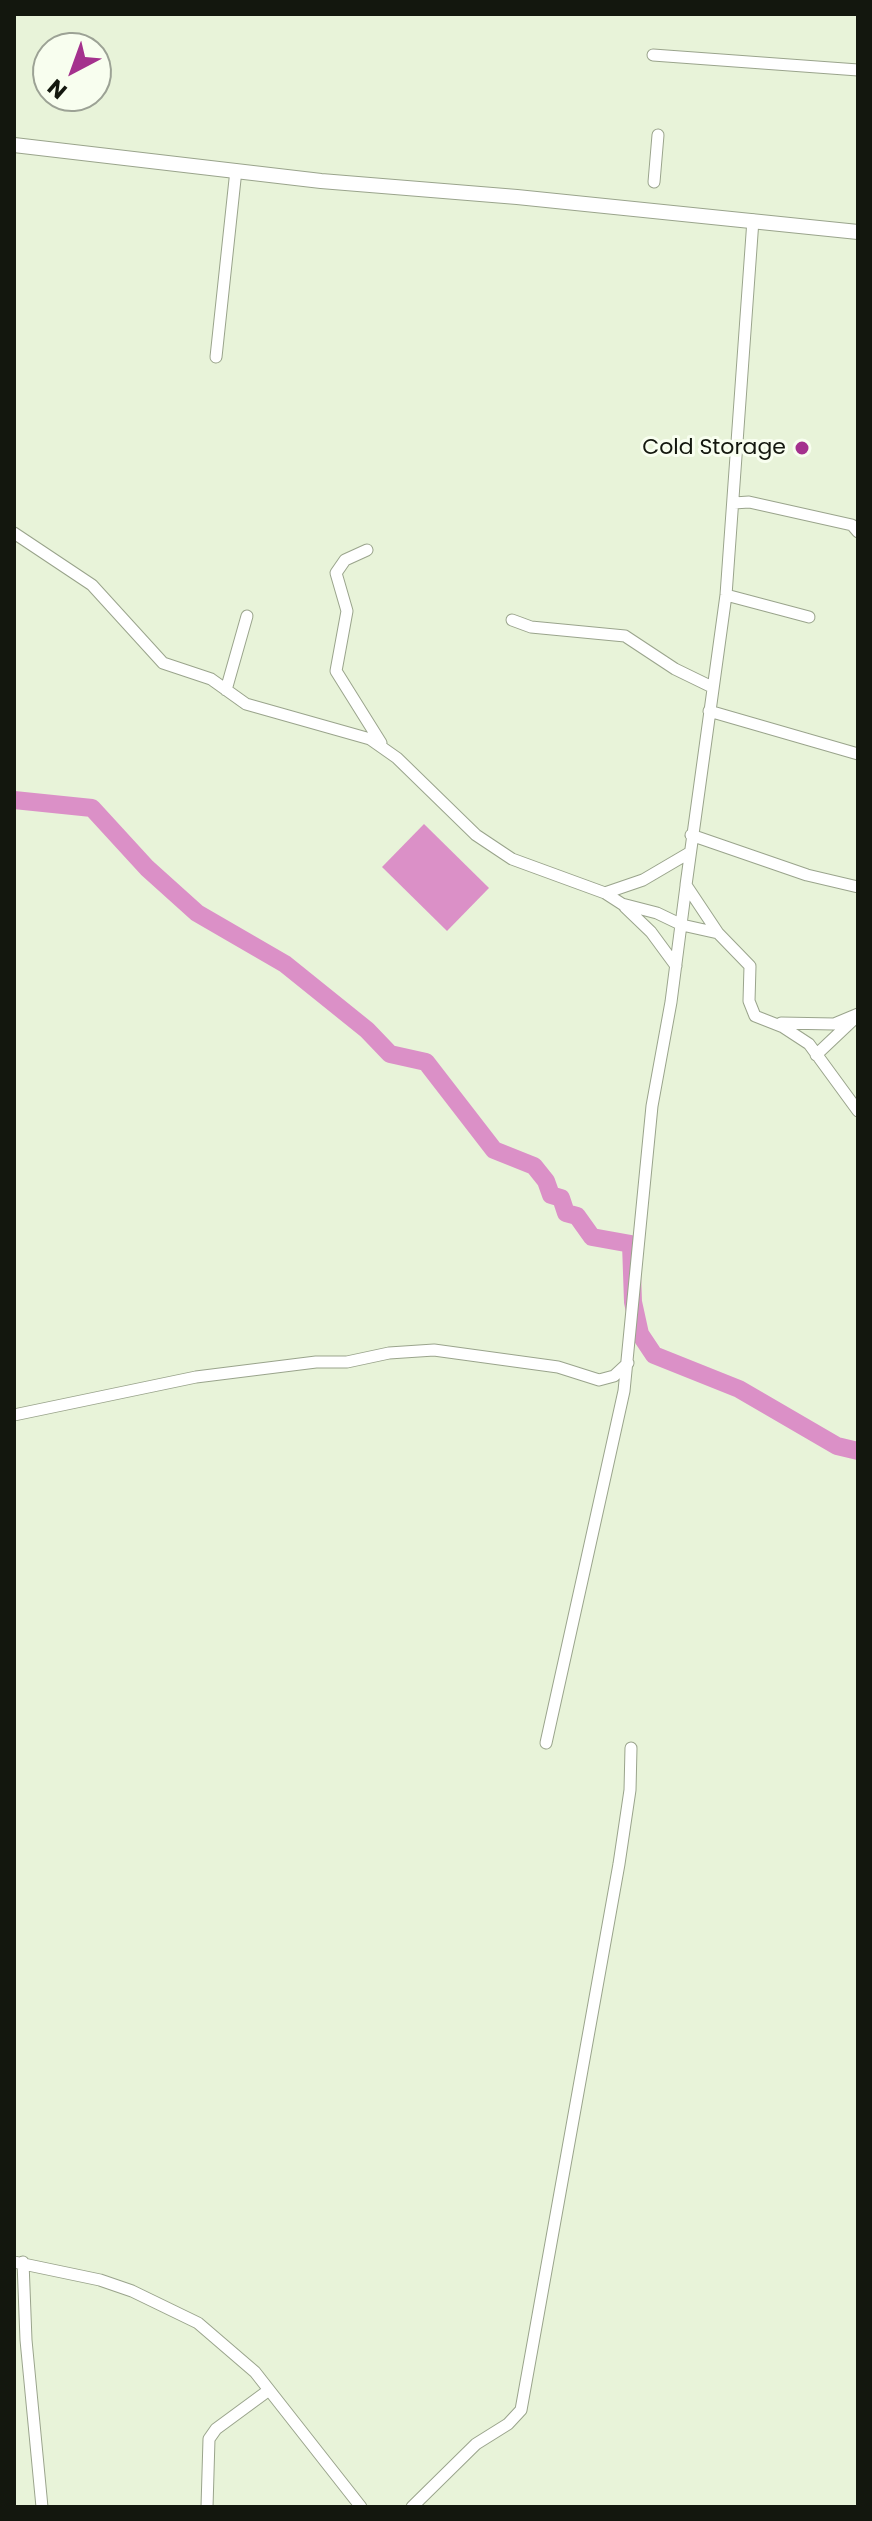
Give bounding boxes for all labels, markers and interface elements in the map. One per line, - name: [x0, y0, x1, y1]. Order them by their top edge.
- north arrow: [32, 32, 112, 112]
- text: N: [41, 72, 74, 106]
- place label: Cold Storage: [642, 435, 786, 461]
- marker: Cold Storage: [793, 439, 811, 457]

